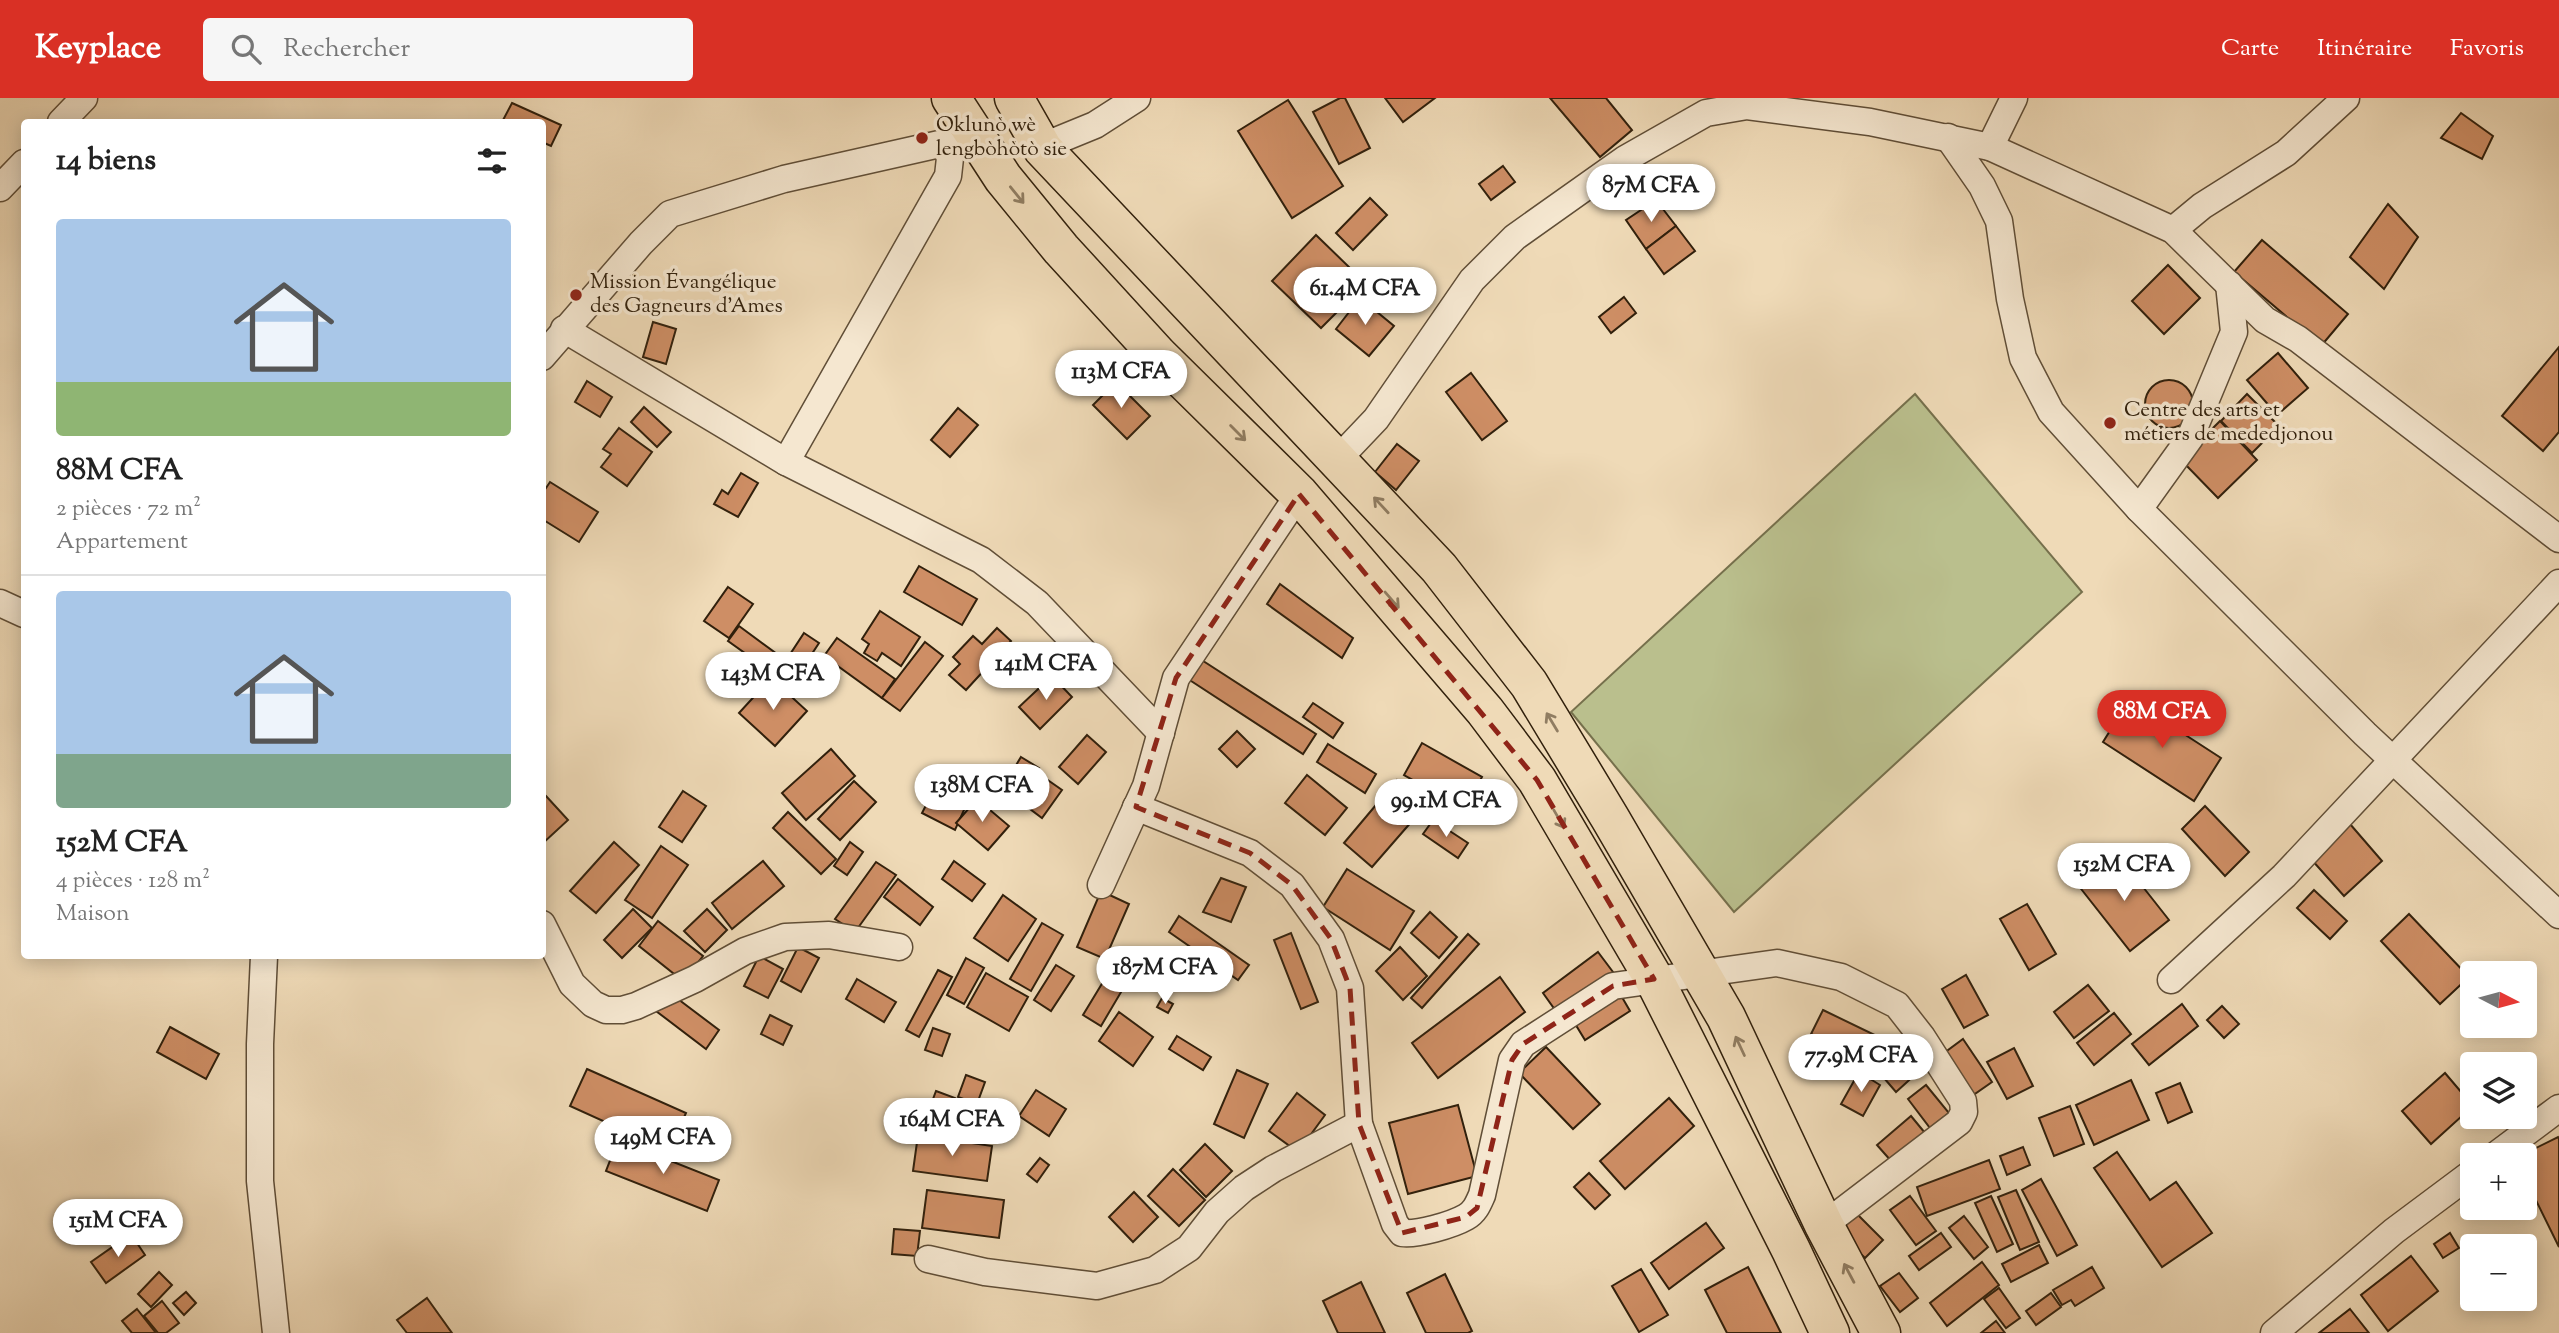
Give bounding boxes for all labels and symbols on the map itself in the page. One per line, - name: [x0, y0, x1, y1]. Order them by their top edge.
- place label: Oklunò wè lengbòhòtò sie: [936, 111, 1067, 165]
- marker: Oklunò wè lengbòhòtò sie: [914, 130, 930, 146]
- pin: 87M CFA: [1586, 164, 1716, 224]
- one-way arrow: [1009, 185, 1024, 203]
- place label: Mission Évangélique des Gagneurs d'Ames: [590, 268, 783, 322]
- pin: 61.4M CFA: [1285, 268, 1445, 327]
- marker: Mission Évangélique des Gagneurs d'Ames: [568, 287, 584, 303]
- pin: 113M CFA: [1049, 350, 1193, 410]
- place label: Centre des arts et métiers de mededjonou: [2124, 396, 2333, 450]
- marker: Centre des arts et métiers de mededjonou: [2102, 415, 2118, 431]
- one-way arrow: [1229, 425, 1246, 442]
- one-way arrow: [1372, 497, 1389, 514]
- one-way arrow: [1384, 591, 1400, 609]
- pin: 141M CFA: [974, 642, 1118, 702]
- pin: 143M CFA: [701, 652, 845, 712]
- pin: 88M CFA: [2097, 690, 2227, 750]
- one-way arrow: [1545, 712, 1559, 732]
- pin: 138M CFA: [910, 764, 1054, 824]
- pin: 99.1M CFA: [1366, 780, 1526, 839]
- one-way arrow: [1553, 809, 1567, 829]
- pin: 152M CFA: [2052, 844, 2196, 903]
- pin: 187M CFA: [1093, 946, 1237, 1006]
- north arrow: [2460, 961, 2538, 1038]
- pin: 77.9M CFA: [1781, 1034, 1941, 1094]
- one-way arrow: [1732, 1035, 1745, 1056]
- pin: 164M CFA: [880, 1098, 1024, 1158]
- pin: 149M CFA: [591, 1116, 735, 1176]
- pin: 151M CFA: [46, 1200, 190, 1259]
- one-way arrow: [1842, 1263, 1856, 1283]

